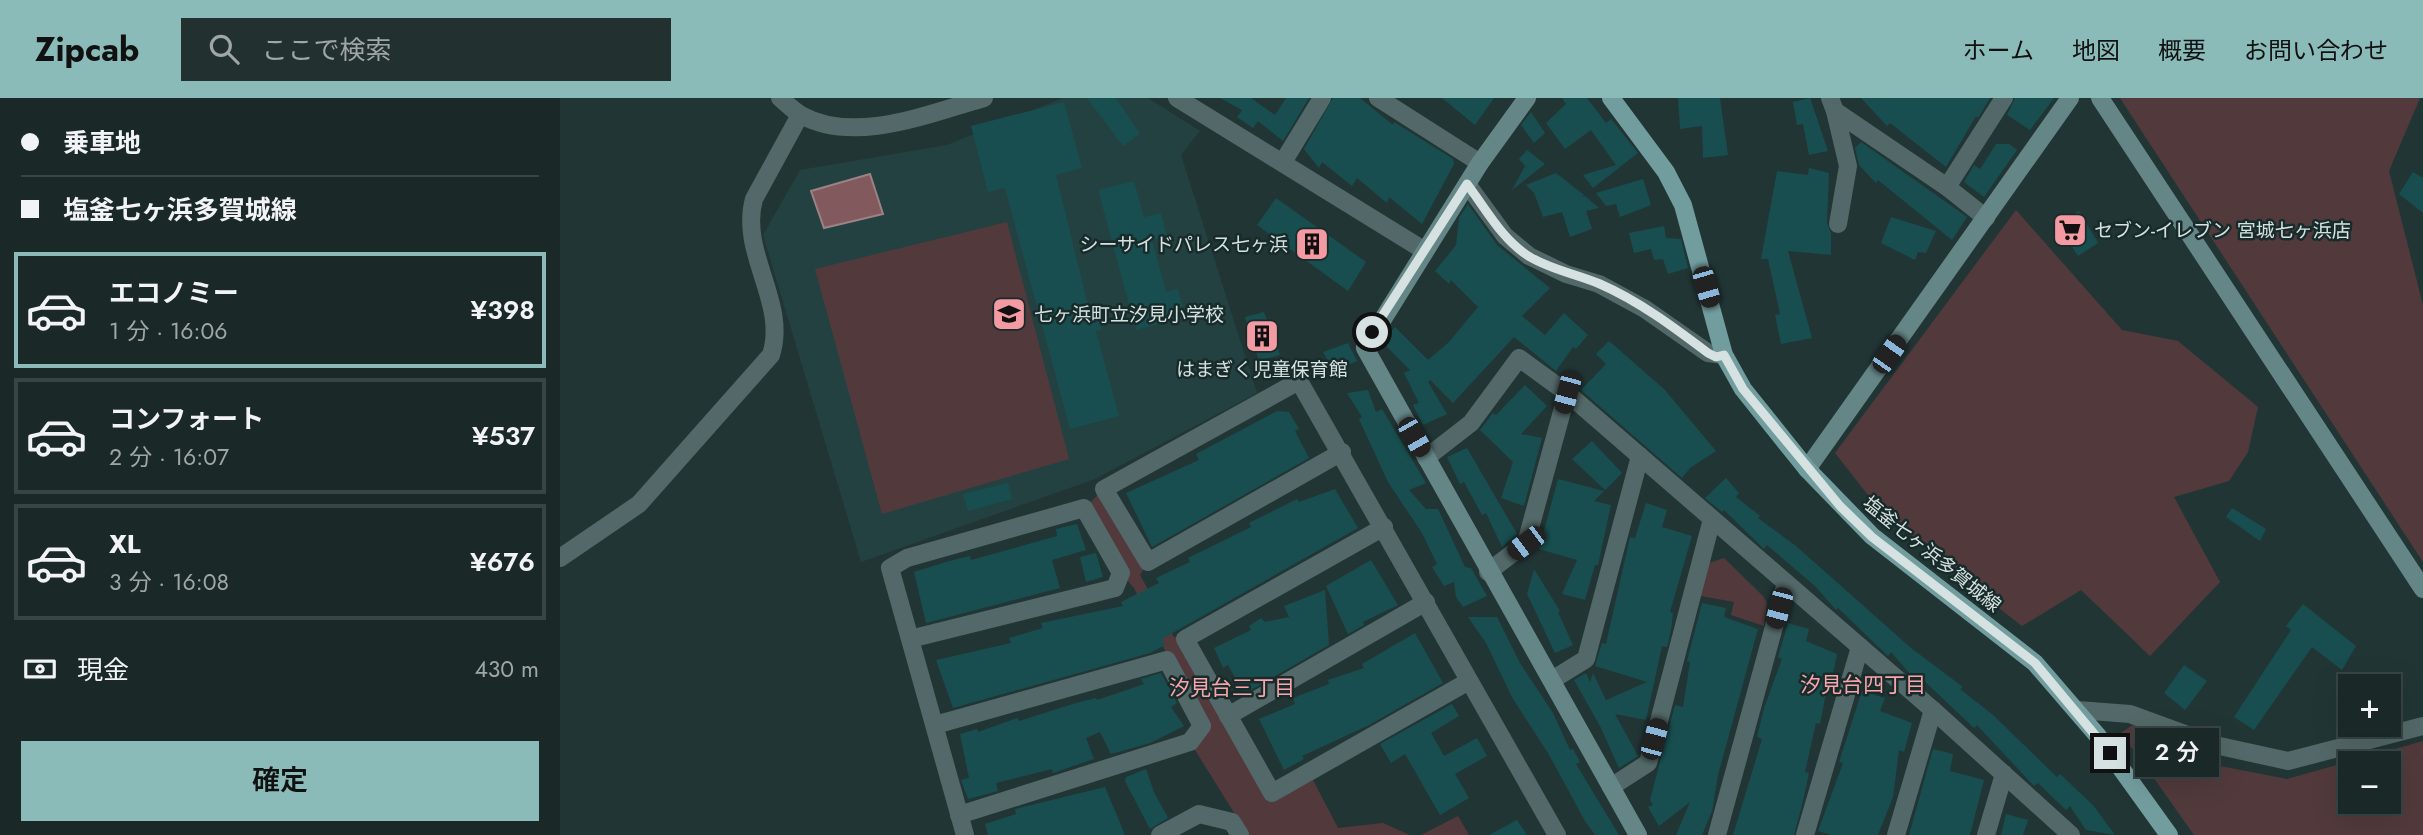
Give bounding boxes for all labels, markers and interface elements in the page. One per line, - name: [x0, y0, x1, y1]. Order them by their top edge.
- search box: [181, 18, 671, 81]
- text: Zipcab: [35, 26, 139, 73]
- icon: search: [205, 30, 243, 68]
- text: ここで検索: [261, 31, 391, 69]
- text: ホーム: [1963, 33, 2034, 68]
- text: 地図: [2072, 33, 2120, 68]
- text: 概要: [2158, 33, 2206, 68]
- text: お問い合わせ: [2244, 33, 2388, 68]
- text: 乗車地: [63, 124, 141, 162]
- text: 塩釜七ヶ浜多賀城線: [63, 191, 297, 229]
- supermarket icon: セブン-イレブン 宮城七ヶ浜店: [2051, 211, 2089, 249]
- place label: セブン-イレブン 宮城七ヶ浜店: [2094, 217, 2351, 244]
- building icon: シーサイドパレス七ヶ浜: [1293, 225, 1331, 263]
- place label: シーサイドパレス七ヶ浜: [1079, 231, 1288, 258]
- car: [1691, 264, 1722, 310]
- text: エコノミー: [109, 274, 239, 312]
- icon: car: [25, 279, 88, 342]
- text: ¥398: [471, 291, 535, 329]
- school or university icon: 七ヶ浜町立汐見小学校: [990, 295, 1028, 333]
- place label: 七ヶ浜町立汐見小学校: [1034, 301, 1224, 328]
- text: 1 分 · 16:06: [109, 314, 228, 348]
- route start: [1356, 316, 1388, 348]
- building icon: はまぎく児童保育館: [1243, 317, 1281, 355]
- car: [1869, 331, 1910, 377]
- place label: はまぎく児童保育館: [1176, 356, 1348, 383]
- car: [1552, 370, 1583, 416]
- text: コンフォート: [109, 400, 264, 438]
- icon: car: [25, 405, 88, 468]
- car: [1395, 414, 1434, 460]
- text: ¥537: [472, 417, 535, 455]
- text: 2 分 · 16:07: [109, 440, 229, 474]
- street label: 塩釜七ヶ浜多賀城線: [1857, 490, 2007, 618]
- car: [1503, 522, 1550, 564]
- text: XL: [109, 525, 141, 563]
- icon: car: [25, 531, 88, 594]
- text: ¥676: [470, 543, 535, 581]
- text: 3 分 · 16:08: [109, 565, 229, 599]
- car: [1764, 585, 1795, 631]
- icon: cash: [21, 650, 59, 688]
- text: 現金: [77, 651, 129, 689]
- text: 430 m: [474, 652, 539, 686]
- district label: 汐見台四丁目: [1800, 670, 1926, 700]
- district label: 汐見台三丁目: [1169, 673, 1295, 703]
- map controls: [2338, 674, 2401, 814]
- button: +: [2338, 674, 2401, 737]
- car: [1639, 716, 1670, 762]
- callout: 2 分: [2134, 728, 2218, 778]
- text: 2 分: [2155, 735, 2199, 769]
- route end: [2094, 737, 2126, 769]
- button: 確定: [21, 741, 539, 821]
- button: −: [2338, 751, 2401, 814]

